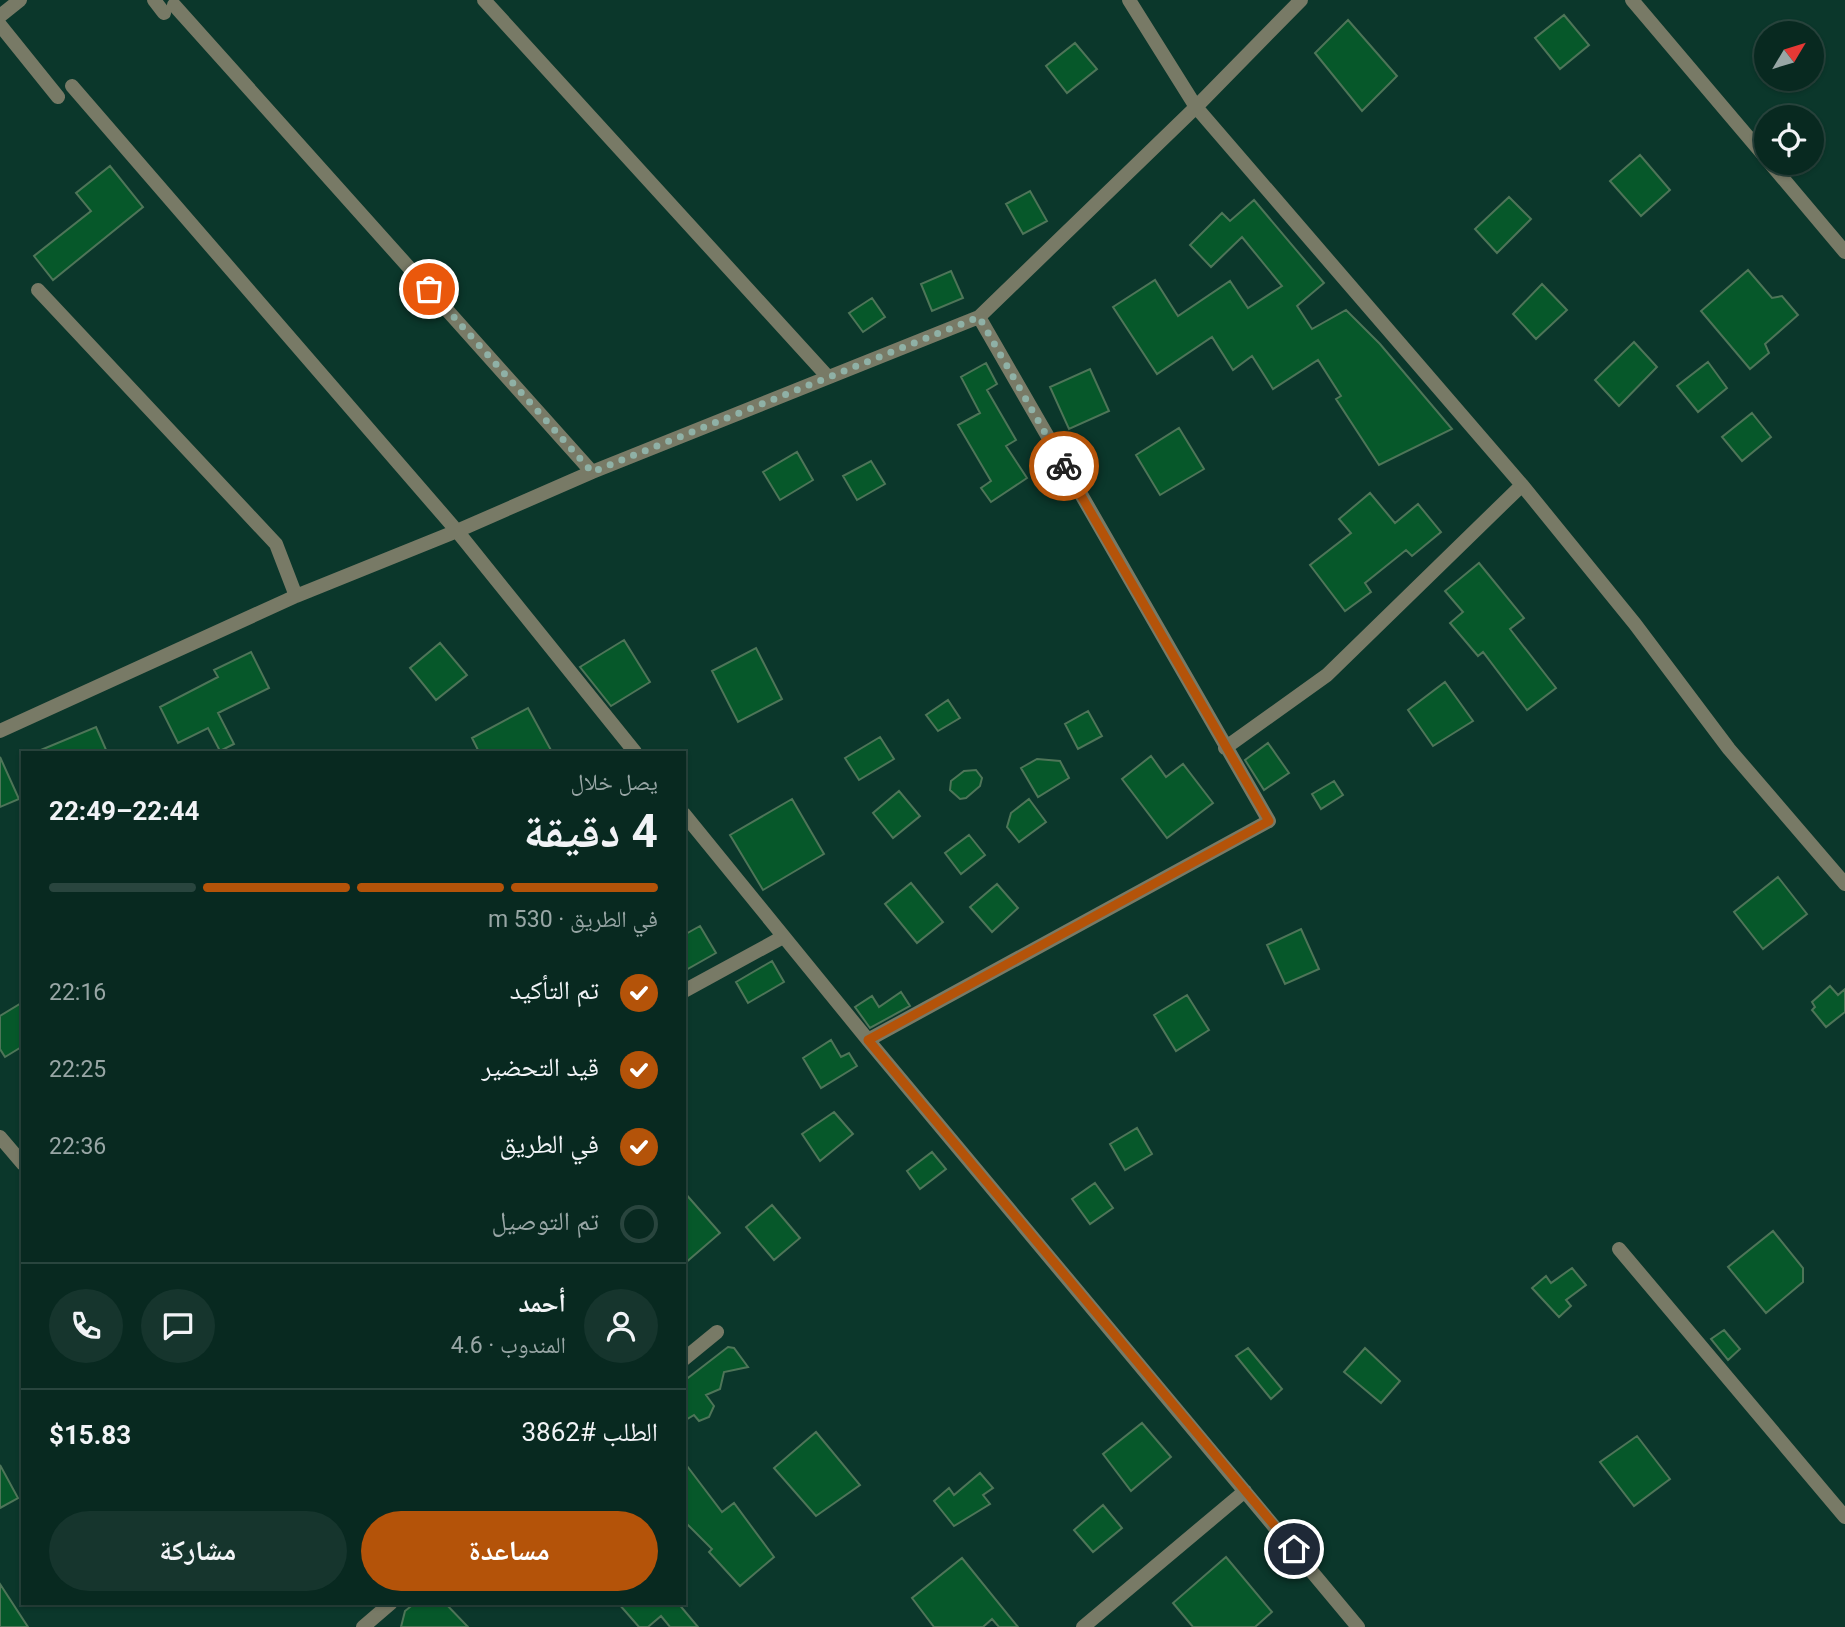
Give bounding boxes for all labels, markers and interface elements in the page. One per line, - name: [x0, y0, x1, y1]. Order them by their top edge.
- north arrow: [1754, 21, 1824, 91]
- map controls: [1754, 21, 1824, 175]
- button: locate: [1754, 105, 1824, 175]
- pin: [399, 259, 459, 319]
- icon: bag: [410, 270, 448, 308]
- courier: [1029, 431, 1099, 501]
- icon: bike: [1045, 447, 1083, 485]
- text: يصل خلال: [571, 769, 658, 796]
- text: 22:44–22:49: [49, 796, 199, 826]
- text: 4 دقيقة: [524, 804, 658, 858]
- text: في الطريق · 530 m: [488, 906, 658, 933]
- icon: check: [620, 974, 658, 1012]
- text: تم التأكيد: [510, 975, 599, 1005]
- text: 22:16: [49, 979, 106, 1006]
- icon: check: [620, 1051, 658, 1089]
- text: قيد التحضير: [481, 1052, 599, 1082]
- text: 22:25: [49, 1056, 106, 1083]
- icon: check: [620, 1128, 658, 1166]
- text: في الطريق: [500, 1129, 599, 1159]
- text: 22:36: [49, 1133, 106, 1160]
- text: تم التوصيل: [492, 1206, 599, 1236]
- text: أحمد: [518, 1288, 566, 1318]
- button: phone: [49, 1289, 123, 1363]
- button: chat: [141, 1289, 215, 1363]
- button: person: [584, 1289, 658, 1363]
- text: المندوب · 4.6: [451, 1332, 566, 1359]
- text: الطلب #3862: [521, 1417, 658, 1447]
- text: $15.83: [49, 1420, 131, 1450]
- button: مشاركة: [49, 1511, 347, 1591]
- button: مساعدة: [361, 1511, 658, 1591]
- pin: [1264, 1519, 1324, 1579]
- icon: home: [1275, 1530, 1313, 1568]

